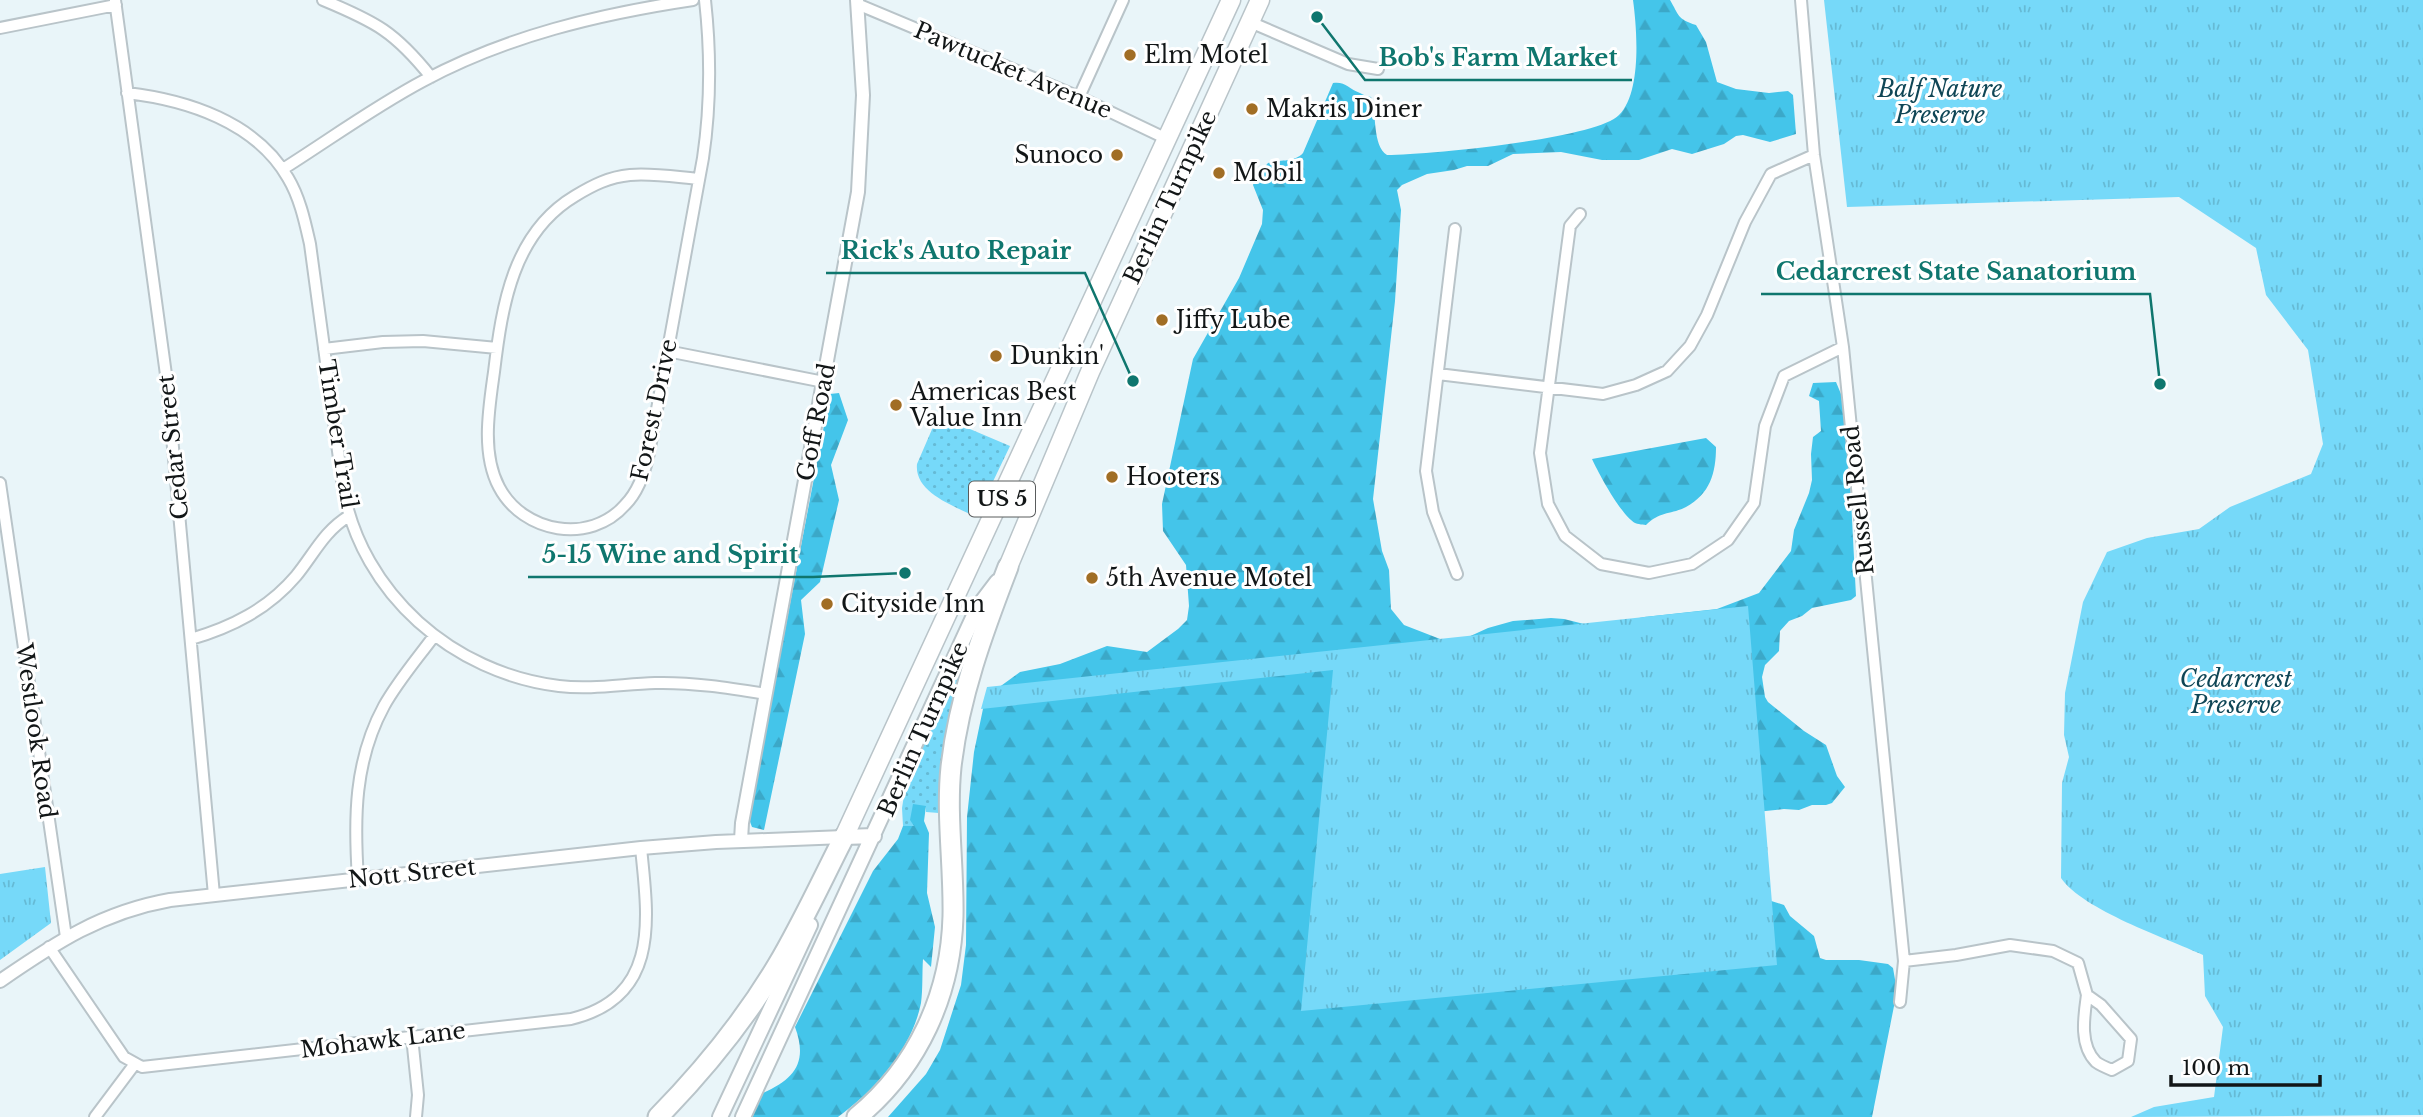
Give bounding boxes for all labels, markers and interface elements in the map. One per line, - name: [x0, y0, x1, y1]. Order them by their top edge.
- street label: Pawtucket Avenue: [910, 16, 1116, 124]
- callout: Bob's Farm Market: [1365, 35, 1632, 80]
- place label: Elm Motel: [1144, 41, 1268, 69]
- text: Bob's Farm Market: [1378, 43, 1618, 72]
- marker: Elm Motel: [1122, 47, 1138, 63]
- park label: Balf Nature Preserve: [1877, 75, 2003, 129]
- place label: Makris Diner: [1266, 95, 1422, 123]
- marker: Makris Diner: [1244, 101, 1260, 117]
- street label: Berlin Turnpike: [1118, 106, 1222, 288]
- place label: Sunoco: [1014, 141, 1103, 169]
- marker: Sunoco: [1109, 147, 1125, 163]
- place label: Mobil: [1233, 159, 1303, 187]
- marker: Mobil: [1211, 165, 1227, 181]
- callout: Rick's Auto Repair: [826, 228, 1085, 273]
- text: Rick's Auto Repair: [841, 236, 1071, 265]
- callout: Cedarcrest State Sanatorium: [1761, 249, 2150, 294]
- text: Cedarcrest State Sanatorium: [1776, 257, 2137, 286]
- place label: Jiffy Lube: [1173, 306, 1290, 334]
- marker: Jiffy Lube: [1154, 312, 1170, 328]
- street label: Forest Drive: [625, 336, 683, 484]
- place label: Dunkin': [1010, 342, 1104, 370]
- marker: Dunkin': [988, 348, 1004, 364]
- street label: Timber Trail: [312, 357, 364, 511]
- street label: Goff Road: [791, 361, 841, 483]
- street label: Cedar Street: [151, 373, 195, 521]
- place label: Americas Best Value Inn: [909, 378, 1077, 432]
- marker: Americas Best Value Inn: [888, 397, 904, 413]
- street label: Russell Road: [1836, 424, 1880, 576]
- place label: Hooters: [1126, 463, 1220, 491]
- marker: Hooters: [1104, 469, 1120, 485]
- road number: US 5: [969, 482, 1035, 516]
- callout: 5-15 Wine and Spirit: [528, 532, 813, 577]
- text: 5-15 Wine and Spirit: [542, 540, 799, 569]
- place label: 5th Avenue Motel: [1106, 564, 1312, 592]
- marker: 5th Avenue Motel: [1084, 570, 1100, 586]
- place label: Cityside Inn: [841, 590, 985, 618]
- marker: Cityside Inn: [819, 596, 835, 612]
- street label: Berlin Turnpike: [872, 637, 974, 821]
- street label: Westlook Road: [10, 641, 62, 820]
- park label: Cedarcrest Preserve: [2180, 665, 2293, 719]
- street label: Nott Street: [347, 852, 478, 894]
- street label: Mohawk Lane: [299, 1016, 467, 1064]
- scale bar: [2171, 1044, 2320, 1088]
- text: 100 m: [2182, 1055, 2250, 1081]

